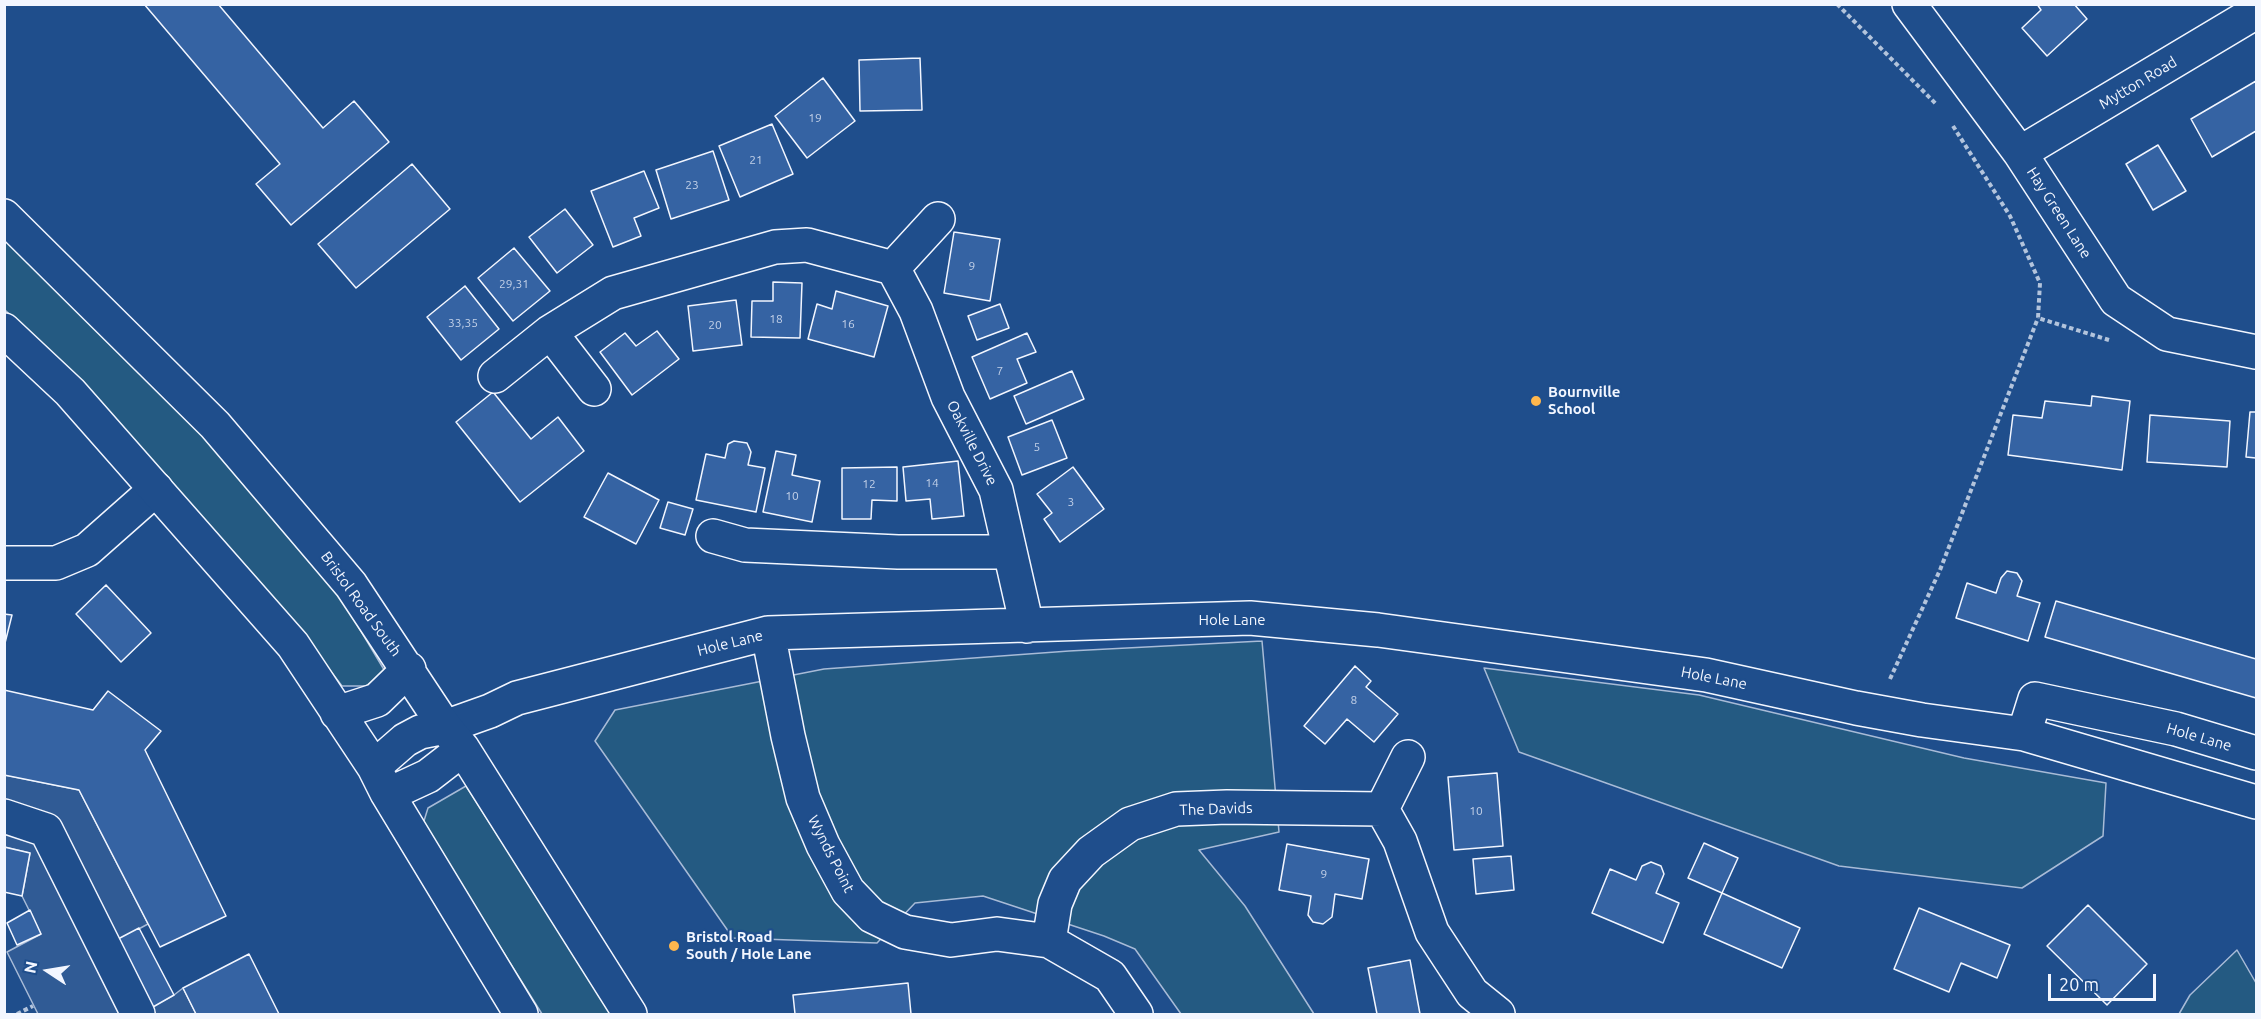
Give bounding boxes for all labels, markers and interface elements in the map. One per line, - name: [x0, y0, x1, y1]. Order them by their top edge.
- street label: Mytton Road: [2096, 53, 2180, 113]
- house number: 19: [808, 111, 822, 125]
- house number: 21: [749, 153, 763, 167]
- street label: Hay Green Lane: [2023, 164, 2095, 262]
- house number: 23: [685, 178, 699, 192]
- house number: 9: [969, 259, 975, 273]
- house number: 29,31: [499, 277, 529, 291]
- house number: 18: [769, 312, 783, 326]
- house number: 33,35: [448, 316, 478, 330]
- house number: 16: [841, 317, 855, 331]
- house number: 20: [708, 318, 722, 332]
- house number: 7: [997, 364, 1003, 378]
- place label: Bournville School: [1548, 383, 1620, 418]
- marker: Bournville School: [1529, 394, 1543, 408]
- street label: Oakville Drive: [943, 398, 1001, 488]
- house number: 5: [1034, 440, 1040, 454]
- house number: 14: [925, 476, 939, 490]
- house number: 12: [862, 477, 876, 491]
- house number: 10: [785, 489, 799, 503]
- house number: 3: [1068, 495, 1074, 509]
- street label: Bristol Road South: [317, 548, 405, 660]
- street label: Hole Lane: [1198, 611, 1266, 629]
- street label: Hole Lane: [695, 626, 765, 660]
- street label: Hole Lane: [1679, 663, 1749, 693]
- house number: 8: [1351, 693, 1357, 707]
- street label: Hole Lane: [2164, 719, 2234, 755]
- street label: The Davids: [1179, 799, 1253, 819]
- house number: 10: [1469, 804, 1483, 818]
- street label: Wynds Point: [804, 812, 858, 896]
- house number: 9: [1321, 867, 1327, 881]
- place label: Bristol Road South / Hole Lane: [686, 928, 812, 963]
- marker: Bristol Road South / Hole Lane: [667, 939, 681, 953]
- north arrow: [18, 941, 78, 1001]
- text: N: [20, 960, 40, 975]
- scale bar: [2051, 962, 2159, 1000]
- text: 20 m: [2059, 974, 2099, 994]

